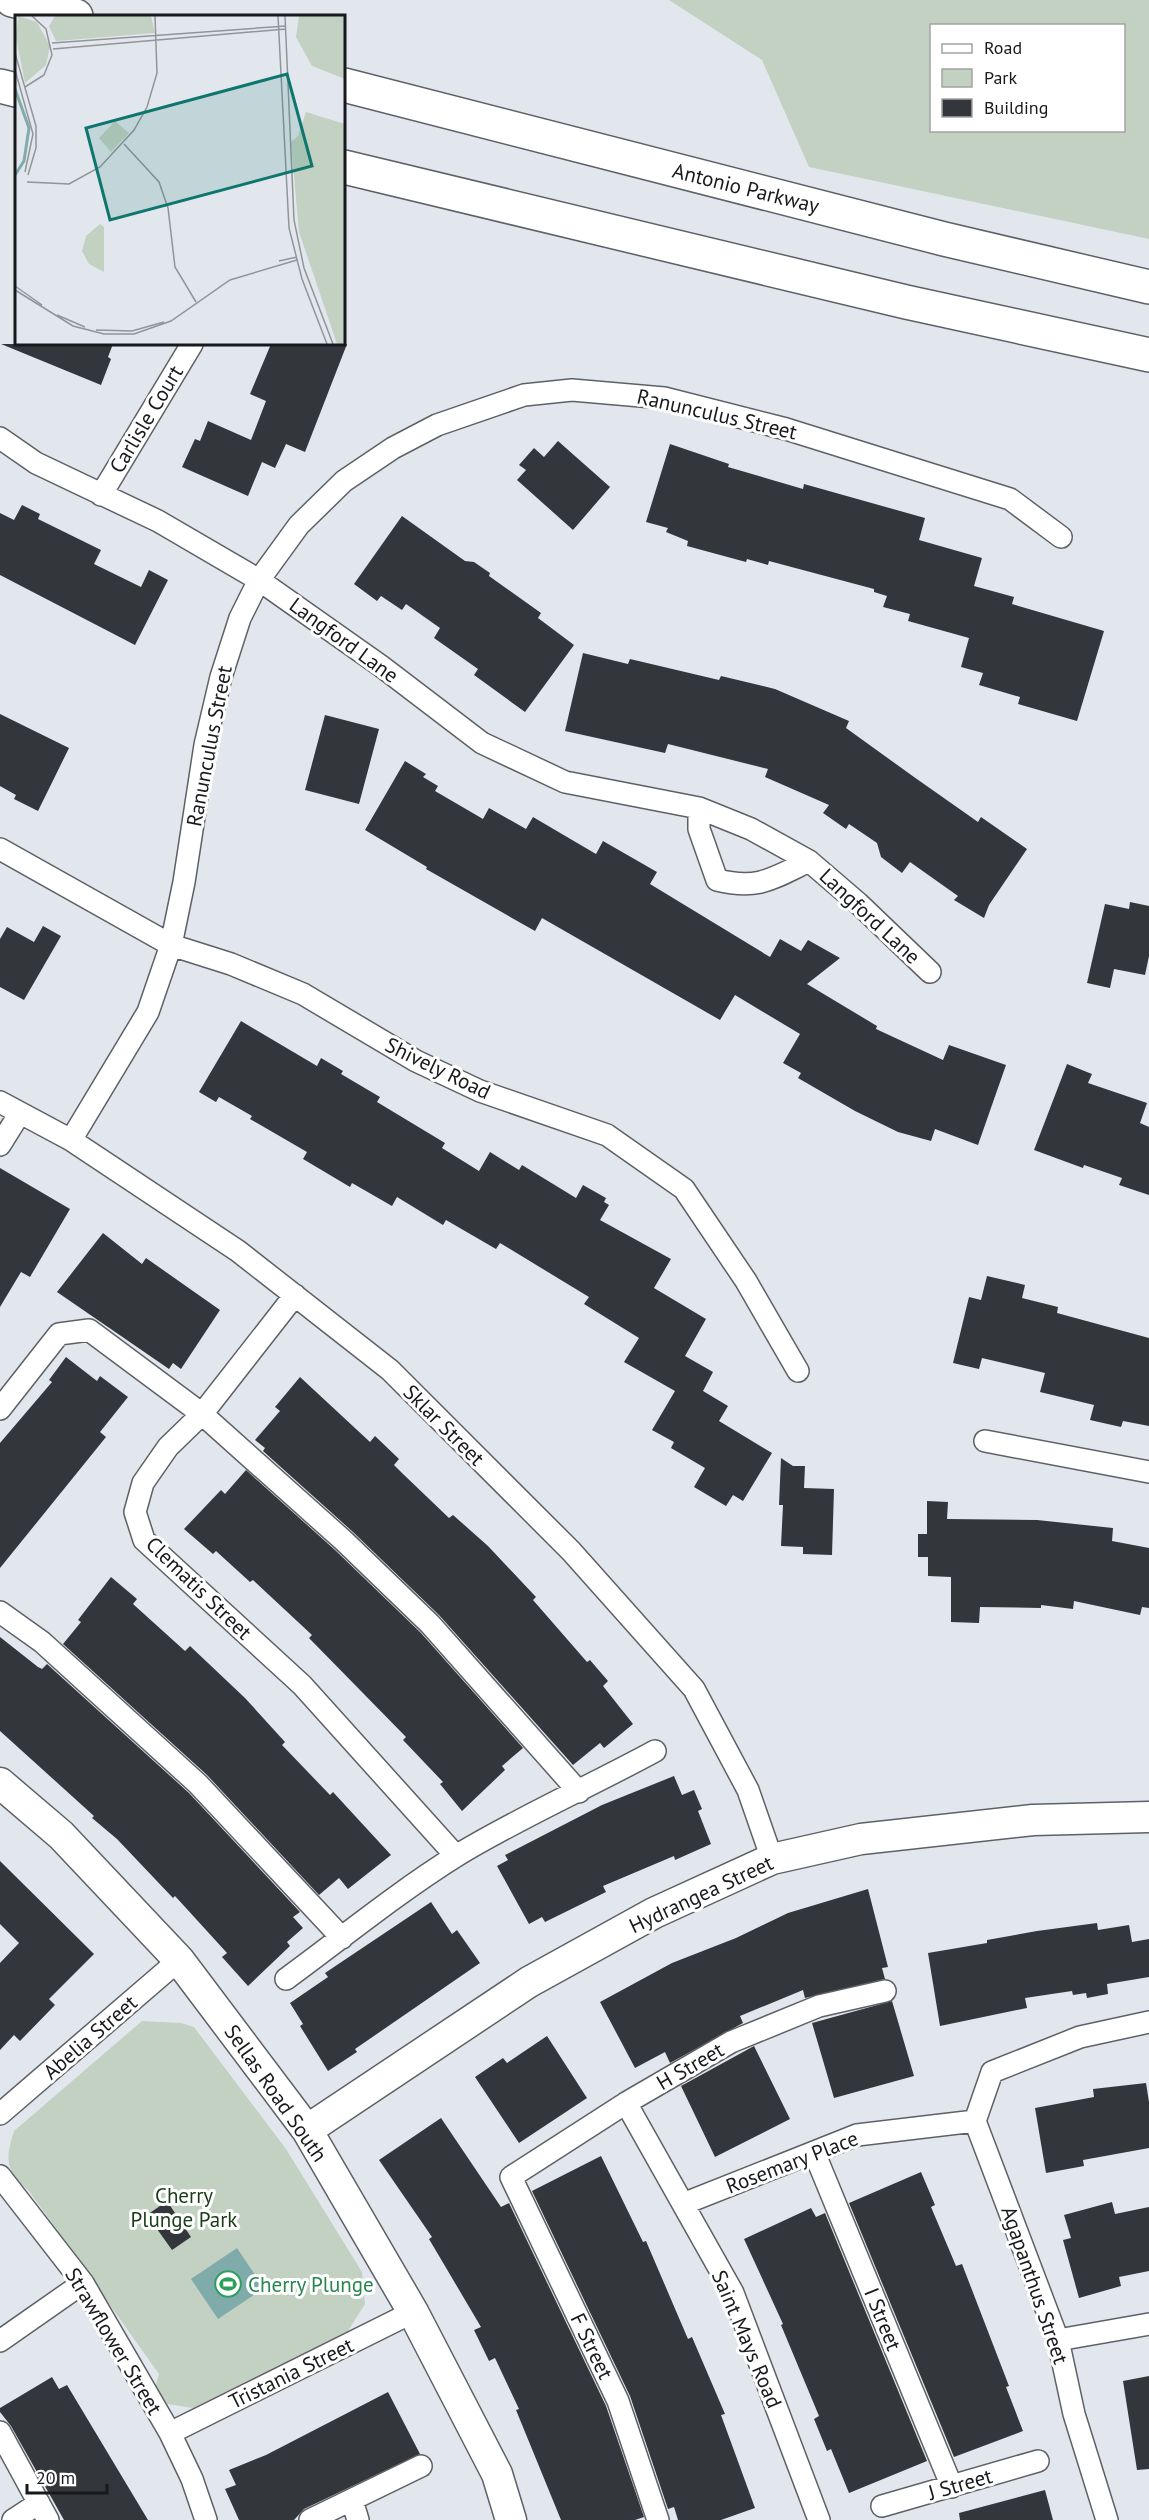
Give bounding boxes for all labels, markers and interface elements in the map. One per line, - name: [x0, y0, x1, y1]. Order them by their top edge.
- inset map: [15, 15, 345, 345]
- legend: [930, 24, 1125, 132]
- text: Road: [984, 36, 1022, 59]
- text: Park: [984, 66, 1017, 89]
- text: Building: [984, 96, 1048, 119]
- street label: Antonio Parkway: [670, 157, 822, 219]
- street label: Carlisle Court: [103, 360, 189, 478]
- street label: Ranunculus Street: [634, 382, 800, 446]
- street label: Langford Lane: [284, 591, 404, 689]
- street label: Ranunculus Street: [180, 663, 238, 829]
- street label: Langford Lane: [814, 862, 926, 970]
- street label: Shively Road: [381, 1031, 495, 1105]
- street label: Sklar Street: [398, 1379, 490, 1471]
- street label: Clematis Street: [140, 1531, 258, 1645]
- street label: Hydrangea Street: [625, 1849, 777, 1939]
- street label: Abelia Street: [37, 1989, 143, 2085]
- street label: Sellas Road South: [219, 2019, 333, 2167]
- street label: H Street: [651, 2036, 729, 2096]
- street label: Rosemary Place: [722, 2124, 862, 2200]
- park label: Cherry Plunge Park: [131, 2182, 237, 2233]
- street label: Agapanthus Street: [995, 2203, 1075, 2367]
- street label: Strawflower Street: [59, 2263, 169, 2419]
- street label: Saint Mays Road: [706, 2266, 788, 2412]
- sports icon: Cherry Plunge: [213, 2269, 243, 2299]
- place label: Cherry Plunge: [248, 2271, 374, 2298]
- street label: I Street: [858, 2284, 908, 2354]
- street label: F Street: [564, 2309, 620, 2383]
- street label: Tristania Street: [224, 2331, 358, 2415]
- scale bar: [27, 2457, 106, 2495]
- street label: J Street: [924, 2462, 995, 2506]
- text: 20 m: [36, 2466, 75, 2489]

